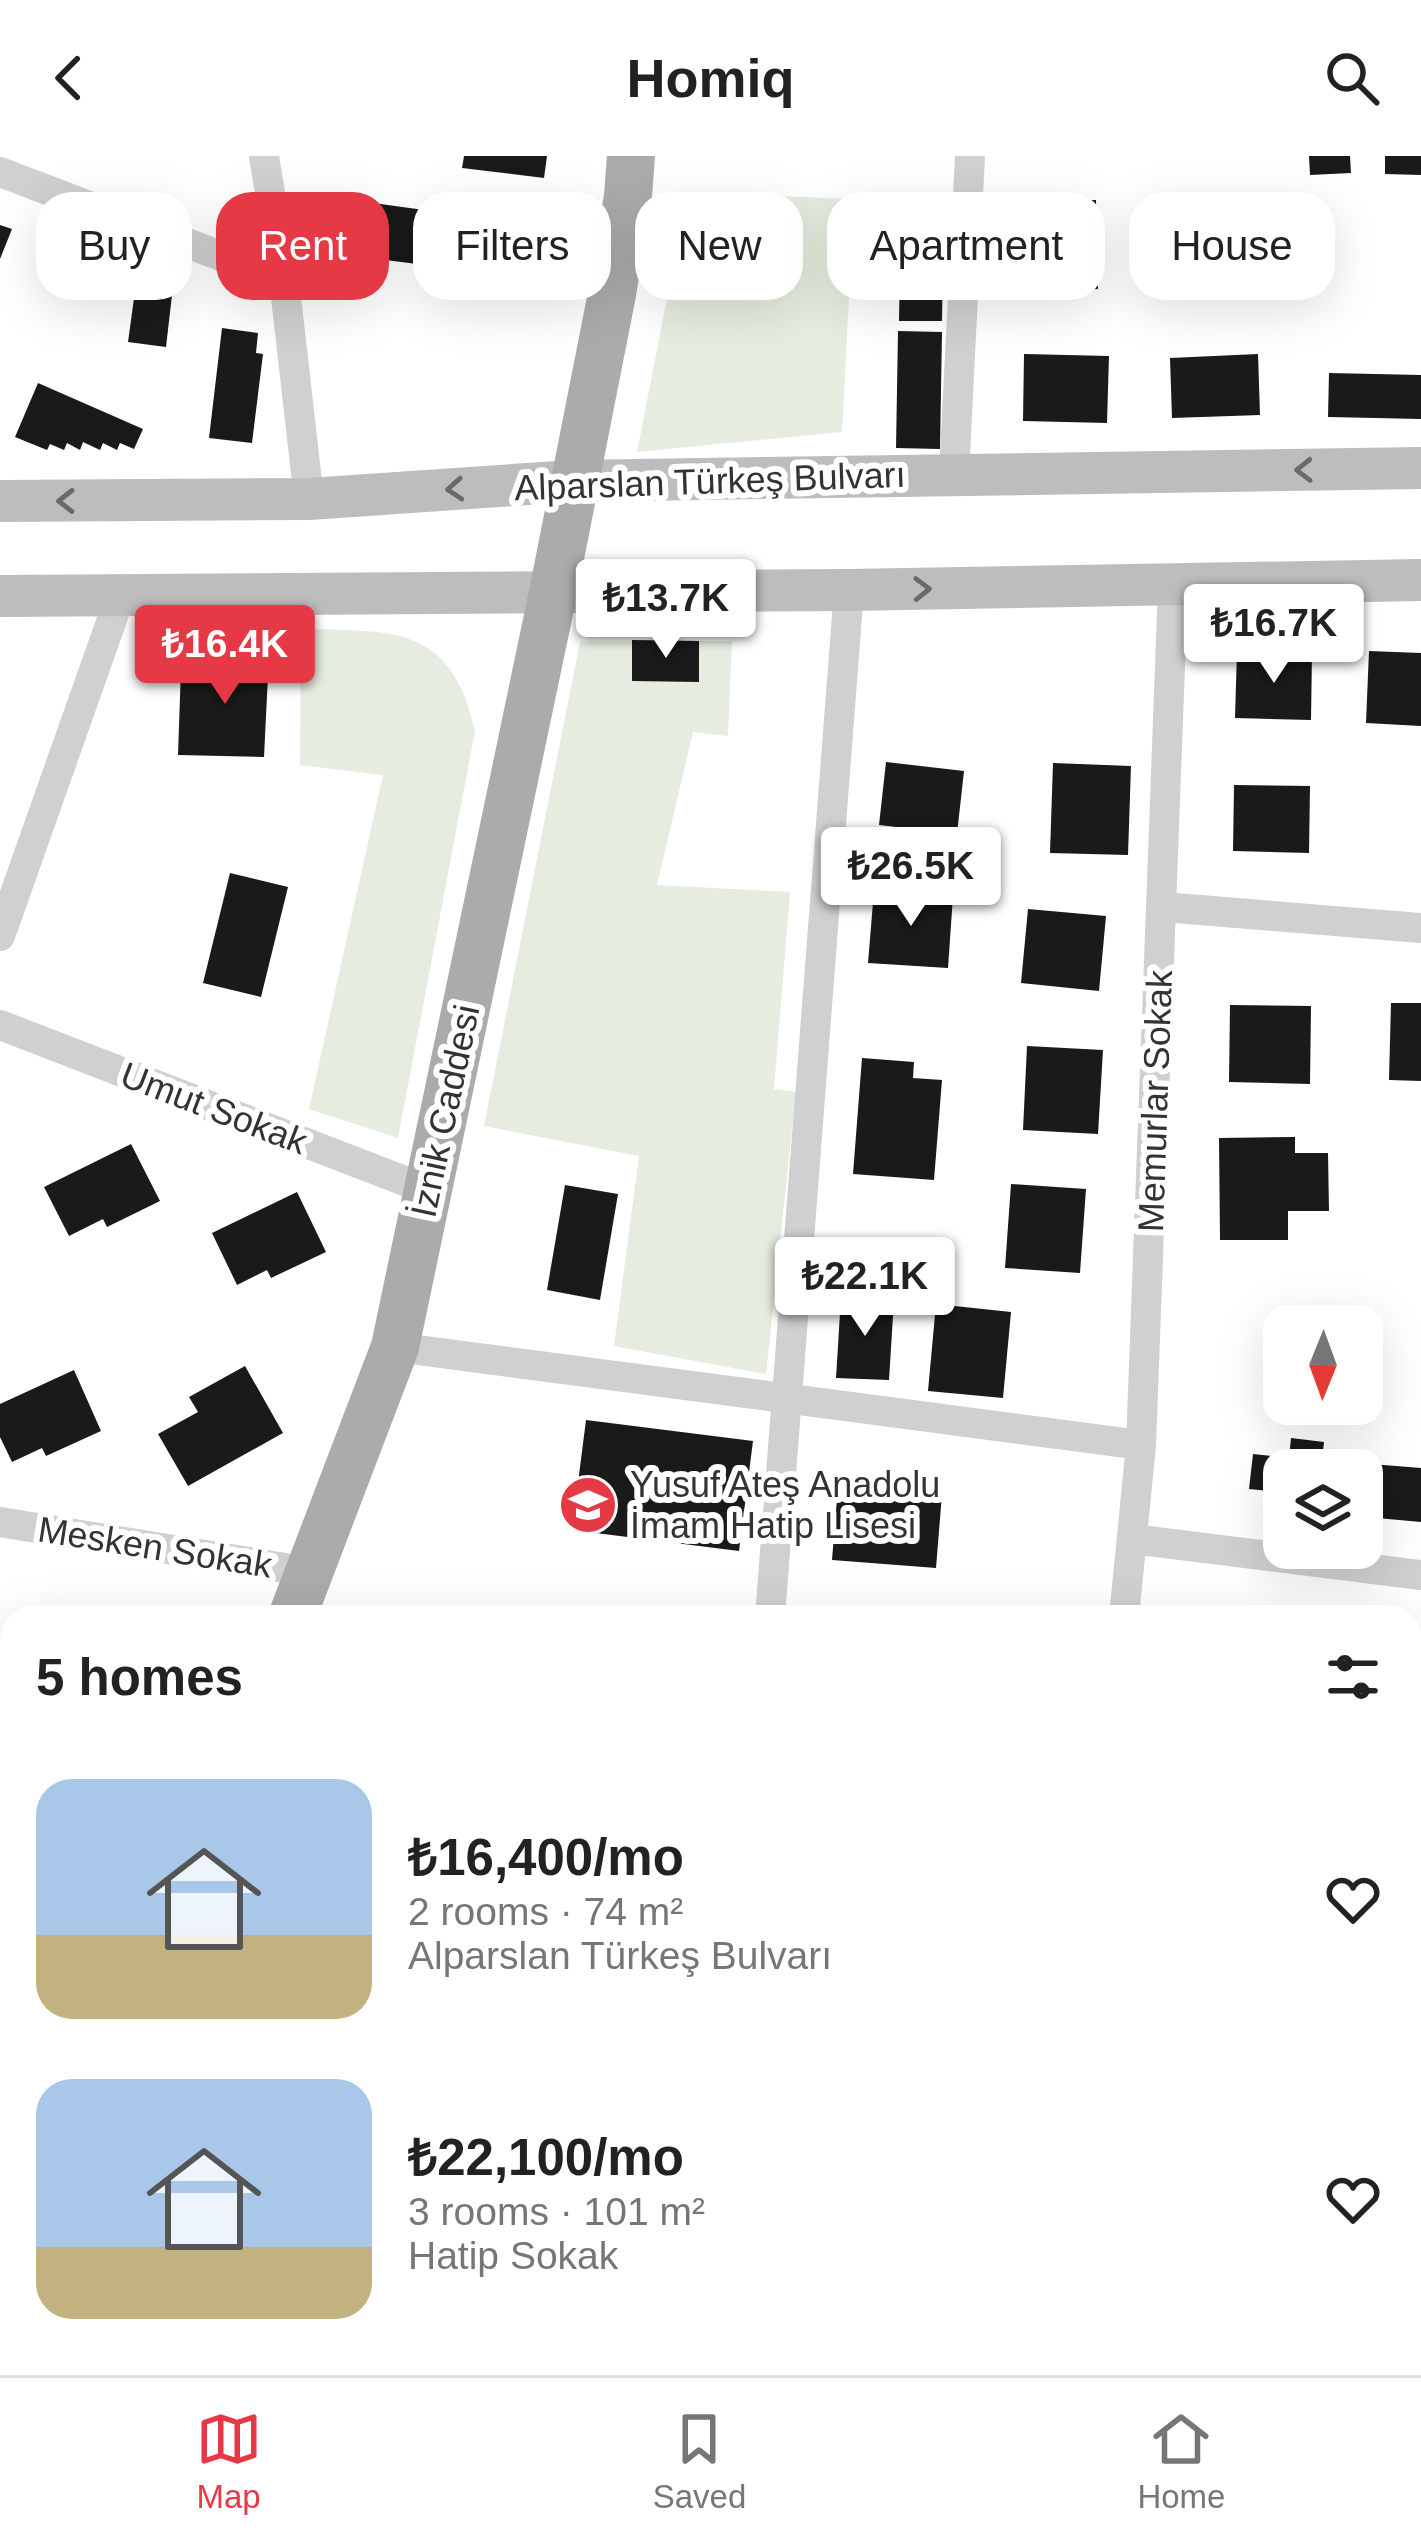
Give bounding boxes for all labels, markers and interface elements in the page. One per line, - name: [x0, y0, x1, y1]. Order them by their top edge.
- icon: back: [36, 45, 102, 111]
- icon: search: [1319, 45, 1385, 111]
- text: Homiq: [627, 48, 795, 108]
- chip: Buy: [36, 192, 192, 300]
- chip: Rent: [216, 192, 389, 300]
- chip: Filters: [413, 192, 611, 300]
- chip: New: [635, 192, 803, 300]
- chip: Apartment: [827, 192, 1105, 300]
- chip: House: [1129, 192, 1335, 300]
- street label: Alparslan Türkeş Bulvarı: [514, 454, 906, 508]
- one-way arrow: [1294, 457, 1312, 483]
- one-way arrow: [445, 476, 464, 502]
- one-way arrow: [56, 488, 74, 514]
- pin: ₺13.7K: [568, 559, 764, 661]
- text: ₺13.7K: [603, 576, 729, 619]
- one-way arrow: [914, 576, 932, 602]
- pin: ₺16.7K: [1176, 584, 1372, 686]
- text: ₺16.7K: [1211, 601, 1337, 644]
- pin: ₺16.4K: [127, 605, 323, 707]
- text: ₺16.4K: [162, 622, 288, 665]
- pin: ₺26.5K: [813, 827, 1009, 929]
- text: ₺26.5K: [848, 844, 974, 887]
- street label: Memurlar Sokak: [1130, 968, 1180, 1233]
- street label: İznik Caddesi: [402, 1001, 488, 1221]
- street label: Umut Sokak: [115, 1054, 314, 1163]
- pin: ₺22.1K: [767, 1237, 963, 1339]
- text: ₺22.1K: [802, 1254, 928, 1297]
- north arrow: [1263, 1305, 1383, 1425]
- map controls: [1263, 1305, 1383, 1569]
- button: layers: [1263, 1449, 1383, 1569]
- place label: Yusuf Ateş Anadolu İmam Hatip Lisesi: [630, 1464, 940, 1546]
- school or university icon: Yusuf Ateş Anadolu İmam Hatip Lisesi: [557, 1474, 619, 1536]
- street label: Mesken Sokak: [35, 1508, 276, 1586]
- icon: filters: [1320, 1644, 1386, 1710]
- text: 5 homes: [36, 1649, 243, 1706]
- icon: home: [132, 1827, 276, 1971]
- text: ₺16,400/mo: [408, 1829, 684, 1886]
- icon: heart: [1320, 1866, 1386, 1932]
- text: 2 rooms · 74 m²: [408, 1890, 683, 1933]
- text: Alparslan Türkeş Bulvarı: [408, 1934, 832, 1977]
- icon: home: [132, 2127, 276, 2271]
- text: ₺22,100/mo: [408, 2129, 684, 2186]
- icon: heart: [1320, 2166, 1386, 2232]
- text: 3 rooms · 101 m²: [408, 2190, 705, 2233]
- text: Hatip Sokak: [408, 2234, 618, 2277]
- tab: Map: [196, 2406, 262, 2516]
- tab: Saved: [653, 2406, 746, 2516]
- tab: Home: [1137, 2406, 1225, 2516]

